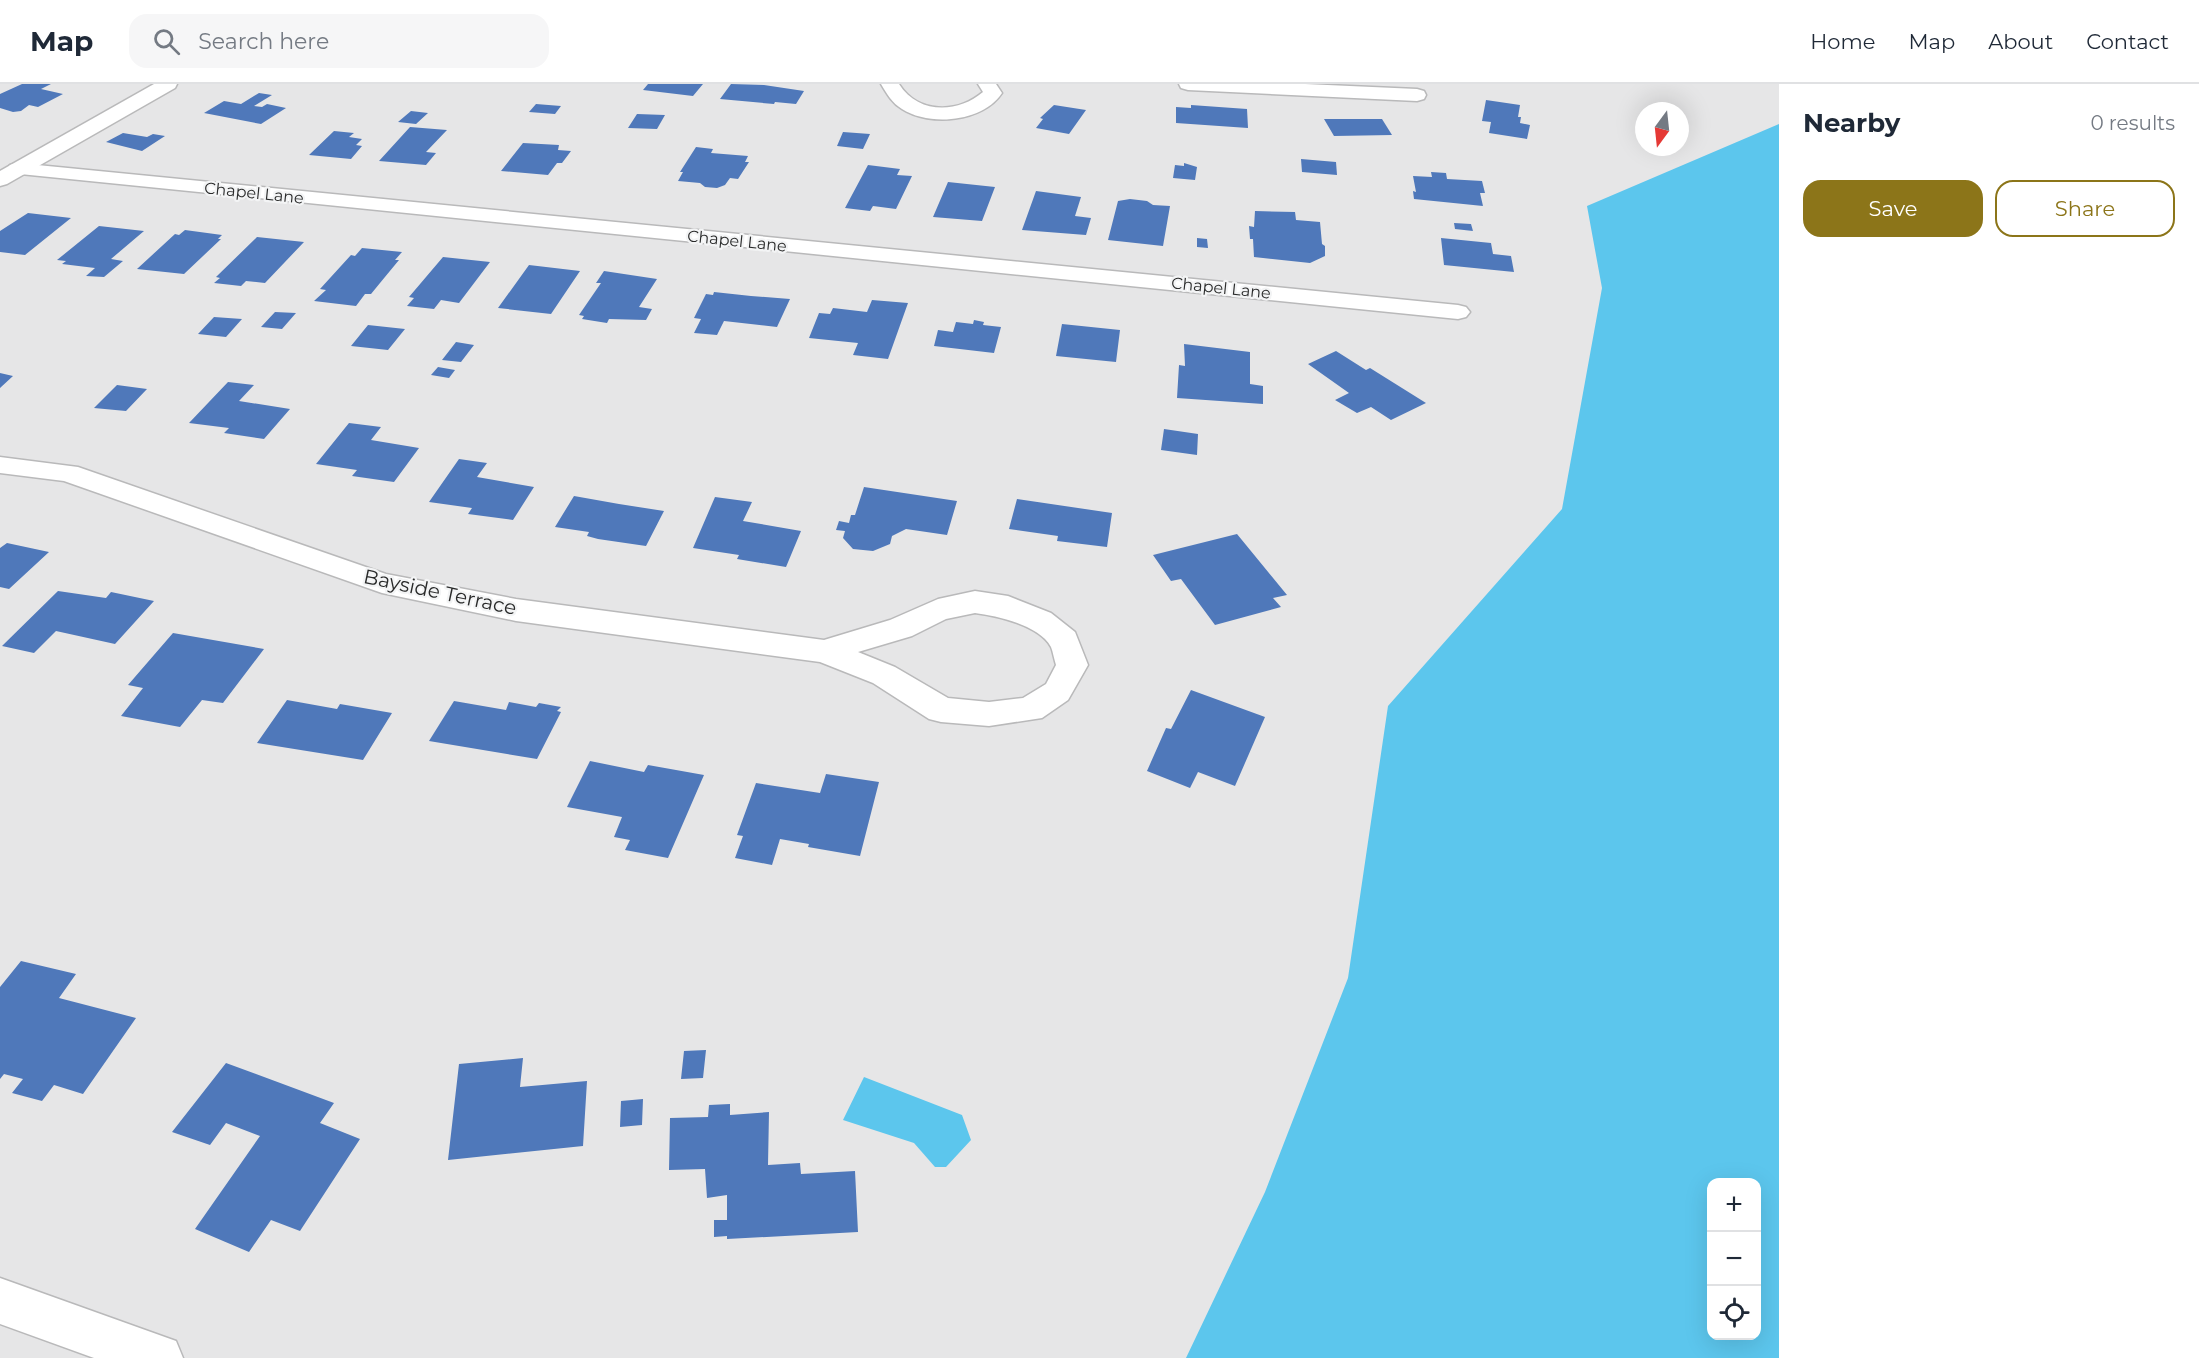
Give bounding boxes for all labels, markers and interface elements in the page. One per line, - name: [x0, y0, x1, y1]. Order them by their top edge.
- search box: [129, 14, 549, 68]
- text: Map: [30, 24, 93, 58]
- icon: search: [150, 25, 183, 58]
- text: Search here: [198, 28, 329, 55]
- text: Home: [1810, 29, 1875, 54]
- text: Map: [1908, 29, 1955, 54]
- text: About: [1988, 29, 2053, 54]
- text: Contact: [2086, 29, 2169, 54]
- north arrow: [1635, 102, 1689, 156]
- text: Nearby: [1803, 107, 1900, 139]
- text: 0 results: [2090, 111, 2175, 135]
- street label: Chapel Lane: [203, 178, 305, 208]
- button: Save: [1803, 180, 1983, 237]
- button: Share: [1995, 180, 2175, 237]
- street label: Chapel Lane: [686, 226, 788, 256]
- street label: Chapel Lane: [1170, 273, 1272, 303]
- street label: Bayside Terrace: [361, 564, 519, 620]
- map controls: [1707, 1178, 1761, 1340]
- button: +: [1707, 1178, 1761, 1232]
- button: −: [1707, 1232, 1761, 1286]
- button: locate: [1707, 1286, 1761, 1340]

